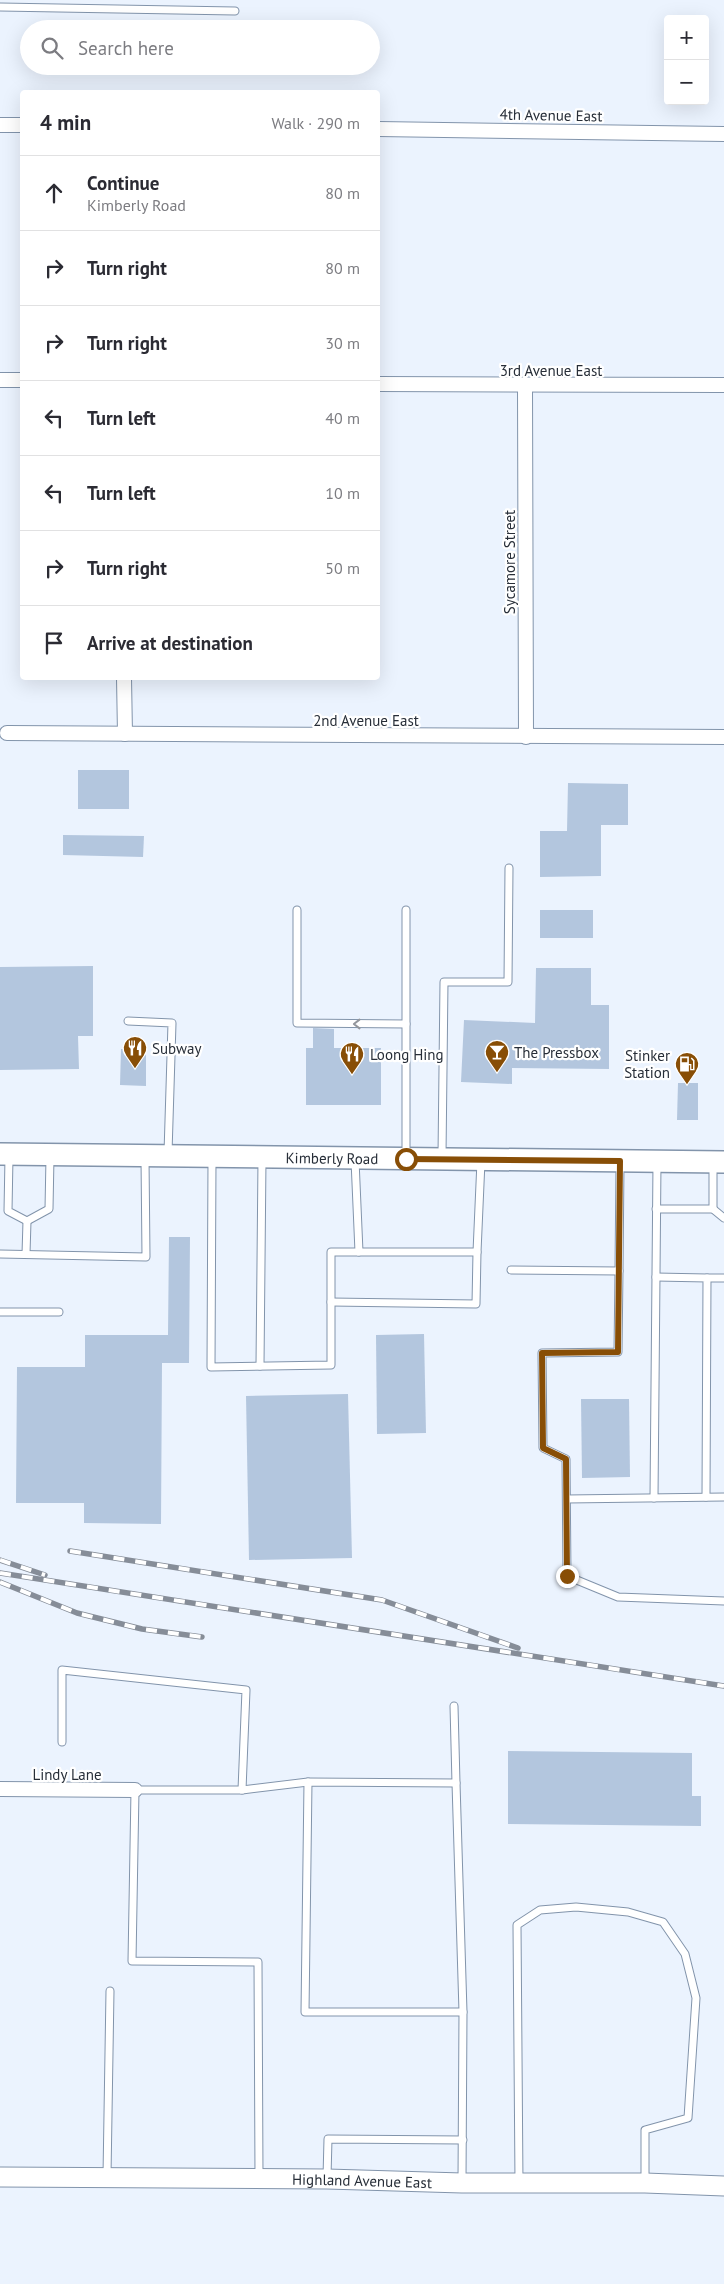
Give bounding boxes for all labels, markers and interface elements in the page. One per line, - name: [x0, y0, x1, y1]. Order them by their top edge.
- map controls: [664, 15, 709, 105]
- button: +: [664, 15, 709, 60]
- search box: [20, 20, 380, 75]
- icon: search: [38, 34, 66, 62]
- text: Search here: [78, 36, 174, 60]
- button: −: [664, 60, 709, 105]
- street label: 4th Avenue East: [499, 105, 603, 125]
- text: 4 min: [40, 109, 91, 136]
- text: Walk · 290 m: [271, 113, 360, 133]
- text: Continue: [87, 171, 159, 195]
- icon: ahead: [40, 179, 68, 207]
- text: 80 m: [325, 183, 360, 203]
- text: Kimberly Road: [87, 195, 186, 215]
- icon: right: [40, 254, 68, 282]
- text: Turn right: [87, 256, 167, 280]
- text: 80 m: [325, 258, 360, 278]
- icon: right: [40, 329, 68, 357]
- text: Turn right: [87, 331, 167, 355]
- text: 30 m: [325, 333, 360, 353]
- street label: 3rd Avenue East: [500, 361, 602, 380]
- icon: left: [40, 404, 68, 432]
- text: Turn left: [87, 406, 156, 430]
- text: 40 m: [325, 408, 360, 428]
- icon: left: [40, 479, 68, 507]
- text: Turn left: [87, 481, 156, 505]
- text: 10 m: [325, 483, 360, 503]
- street label: Sycamore Street: [500, 510, 519, 614]
- icon: right: [40, 554, 68, 582]
- text: Turn right: [87, 556, 167, 580]
- text: 50 m: [325, 558, 360, 578]
- icon: arrive: [40, 629, 68, 657]
- text: Arrive at destination: [87, 631, 253, 655]
- street label: 2nd Avenue East: [313, 711, 419, 730]
- one-way arrow: [353, 1019, 361, 1029]
- restaurant icon: Subway: [122, 1035, 148, 1069]
- place label: Subway: [152, 1039, 201, 1058]
- bar icon: The Pressbox: [484, 1039, 510, 1073]
- restaurant icon: Loong Hing: [339, 1041, 365, 1075]
- place label: The Pressbox: [514, 1043, 599, 1062]
- place label: Loong Hing: [370, 1045, 444, 1064]
- place label: Stinker Station: [624, 1046, 670, 1082]
- fuel station icon: Stinker Station: [674, 1051, 700, 1085]
- street label: Kimberly Road: [285, 1148, 379, 1168]
- route start: [395, 1148, 418, 1171]
- route end: [556, 1565, 579, 1588]
- street label: Lindy Lane: [32, 1765, 102, 1784]
- street label: Highland Avenue East: [292, 2169, 432, 2192]

